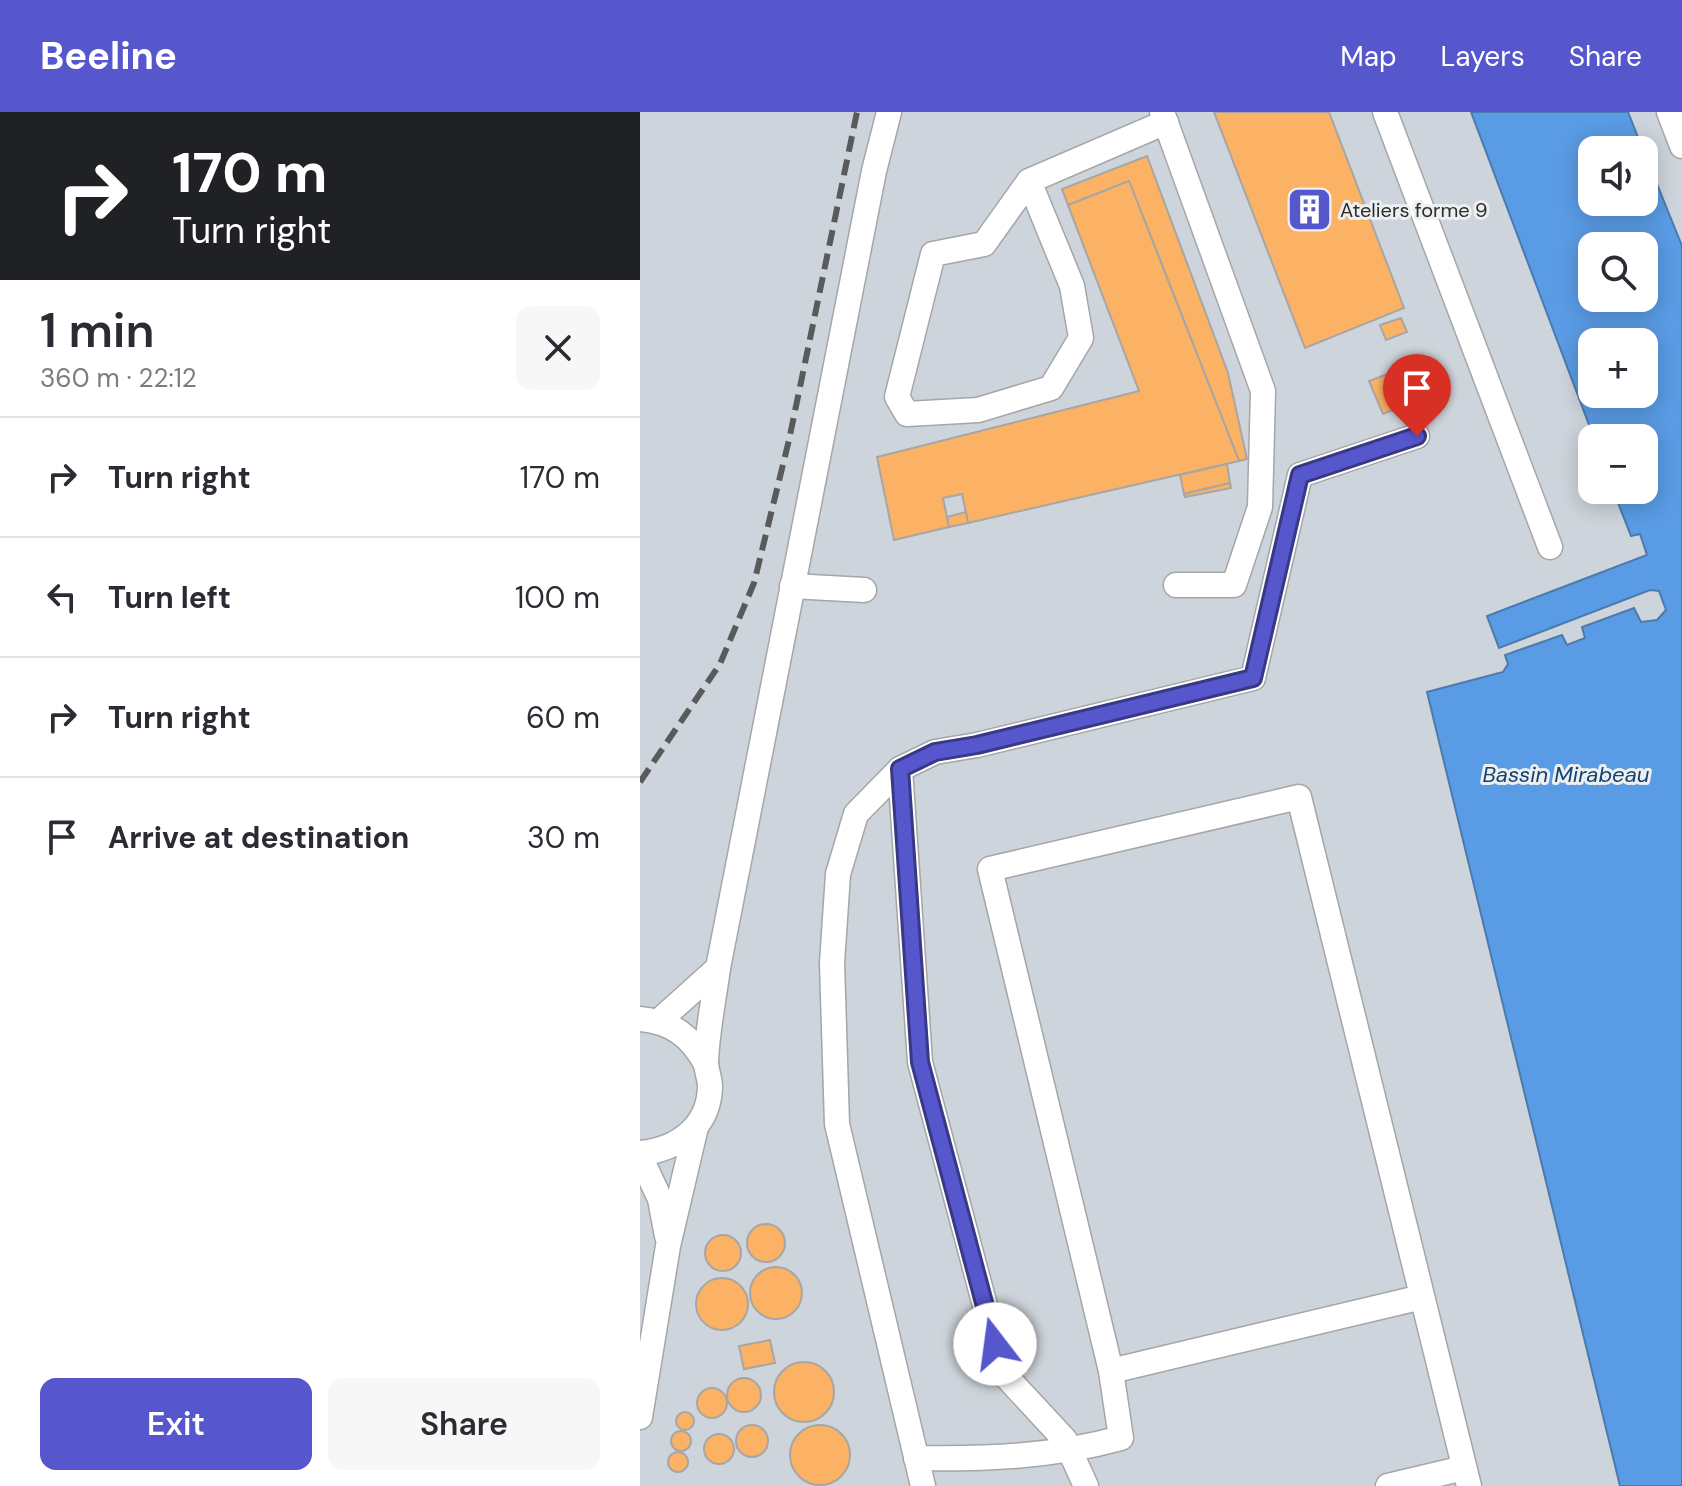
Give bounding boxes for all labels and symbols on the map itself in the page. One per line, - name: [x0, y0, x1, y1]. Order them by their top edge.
- building icon: Ateliers forme 9: [1285, 186, 1333, 234]
- place label: Ateliers forme 9: [1340, 197, 1487, 223]
- pin: [1383, 354, 1451, 436]
- water label: Bassin Mirabeau: [1483, 760, 1650, 789]
- position arrow: [953, 1302, 1037, 1386]

